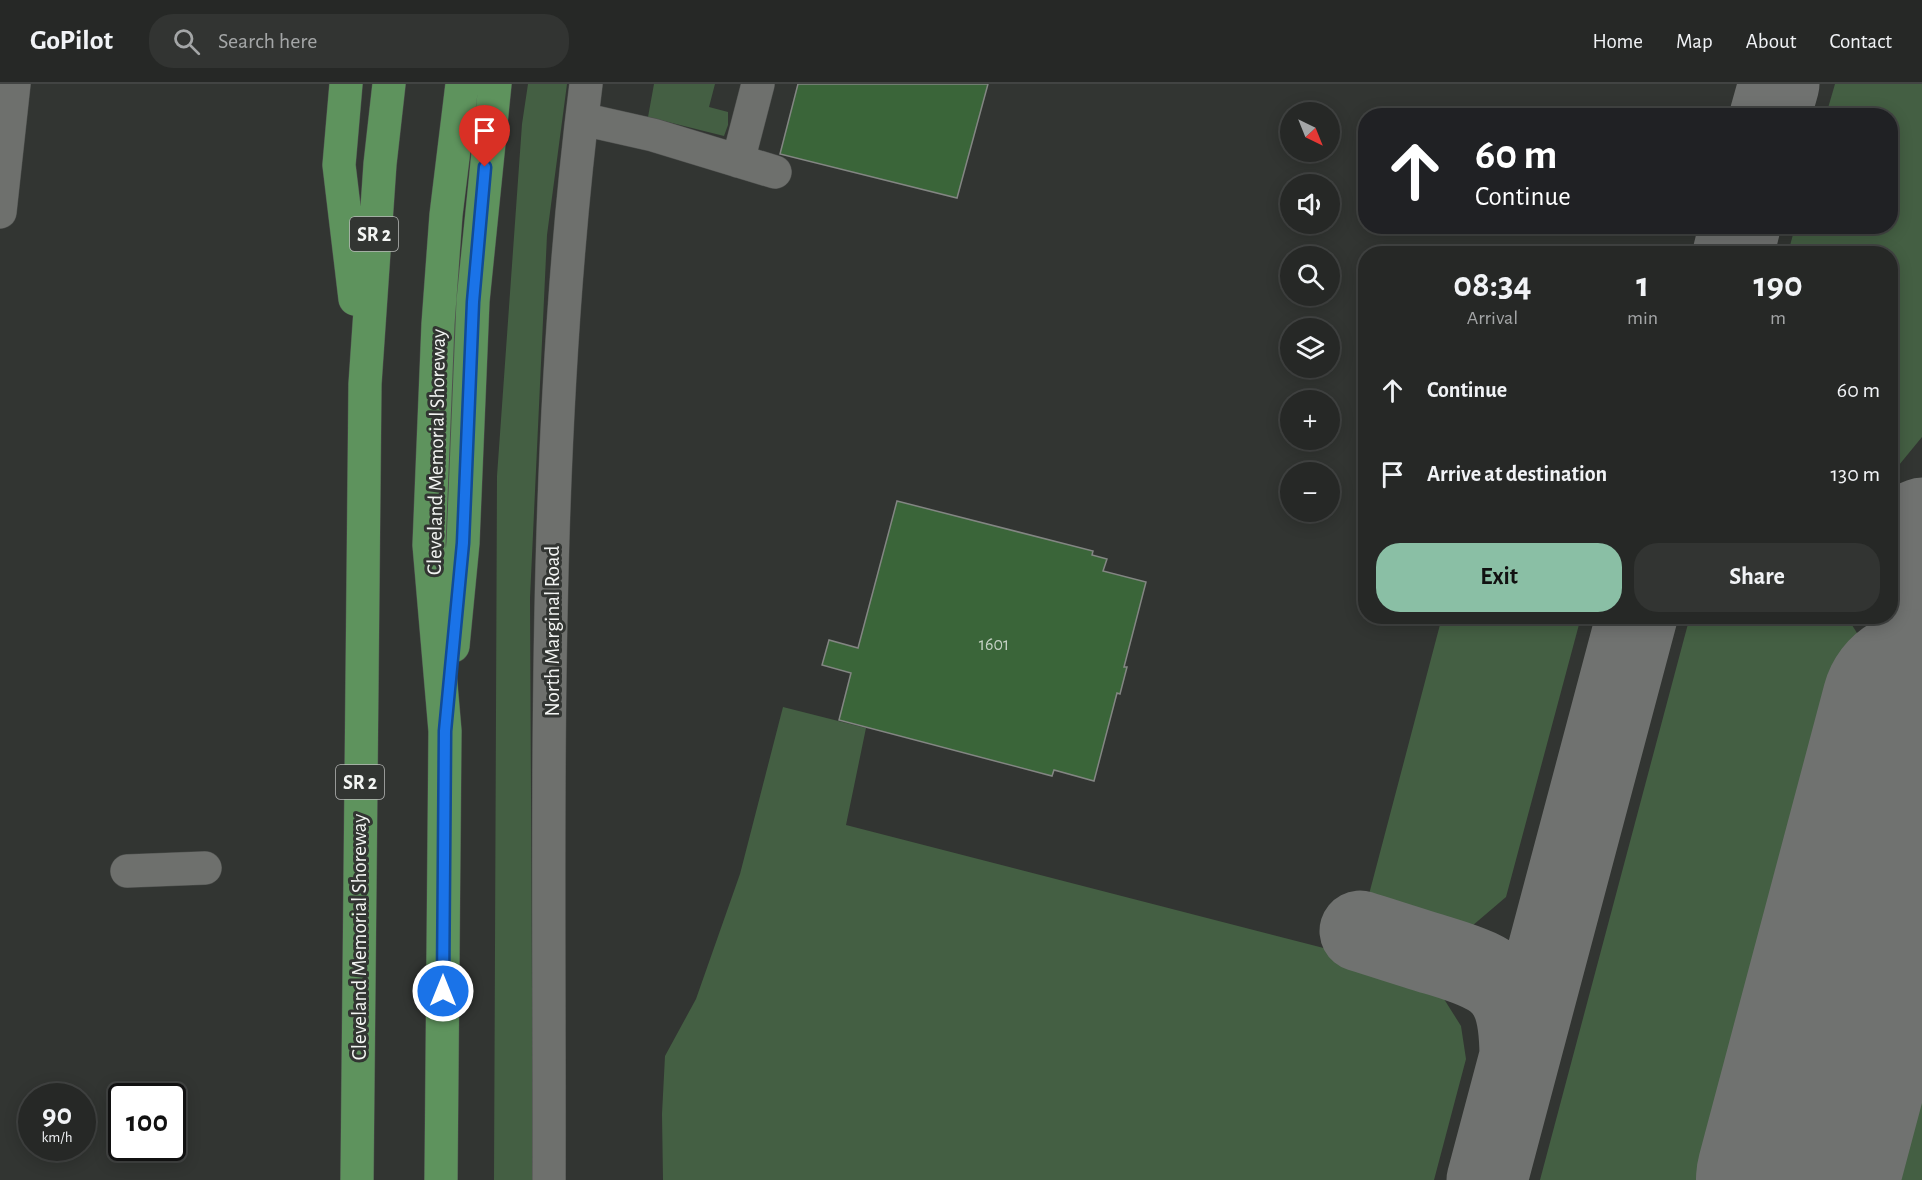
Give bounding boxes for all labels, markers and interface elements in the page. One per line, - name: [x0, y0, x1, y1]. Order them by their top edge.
- search box: [149, 14, 569, 68]
- icon: search: [170, 25, 203, 58]
- text: GoPilot: [30, 27, 113, 55]
- text: Search here: [218, 30, 318, 52]
- text: Home: [1592, 31, 1643, 52]
- text: Map: [1676, 31, 1713, 52]
- text: About: [1746, 31, 1796, 52]
- text: Contact: [1829, 31, 1892, 52]
- north arrow: [1280, 102, 1340, 162]
- map controls: [1280, 102, 1340, 522]
- pin: [459, 105, 510, 167]
- icon: arrive: [468, 114, 501, 147]
- icon: ahead: [1376, 132, 1454, 210]
- text: 60 m: [1475, 134, 1557, 176]
- button: sound: [1280, 174, 1340, 234]
- text: Continue: [1475, 183, 1571, 210]
- road number: SR 2: [350, 217, 398, 251]
- button: search: [1280, 246, 1340, 306]
- text: 08:34: [1453, 267, 1532, 303]
- text: 1: [1636, 267, 1649, 303]
- text: 190: [1754, 267, 1803, 303]
- text: Arrival: [1467, 308, 1518, 328]
- text: min: [1627, 308, 1658, 328]
- text: m: [1770, 308, 1786, 328]
- button: layers: [1280, 318, 1340, 378]
- street label: Cleveland Memorial Shoreway: [424, 329, 449, 575]
- icon: ahead: [1376, 374, 1409, 407]
- text: Continue: [1427, 379, 1507, 401]
- text: 60 m: [1837, 379, 1880, 401]
- button: +: [1280, 390, 1340, 450]
- icon: arrive: [1376, 458, 1409, 491]
- button: −: [1280, 462, 1340, 522]
- text: Arrive at destination: [1427, 463, 1607, 485]
- text: 130 m: [1831, 463, 1880, 485]
- button: Exit: [1376, 543, 1622, 612]
- button: Share: [1634, 543, 1880, 612]
- street label: North Marginal Road: [542, 545, 563, 716]
- house number: 1601: [979, 636, 1009, 654]
- road number: SR 2: [336, 765, 384, 799]
- street label: Cleveland Memorial Shoreway: [349, 814, 370, 1060]
- position arrow: [411, 959, 475, 1023]
- speed limit sign: 100: [108, 1083, 186, 1161]
- text: 90: [42, 1100, 72, 1130]
- text: km/h: [42, 1130, 72, 1145]

